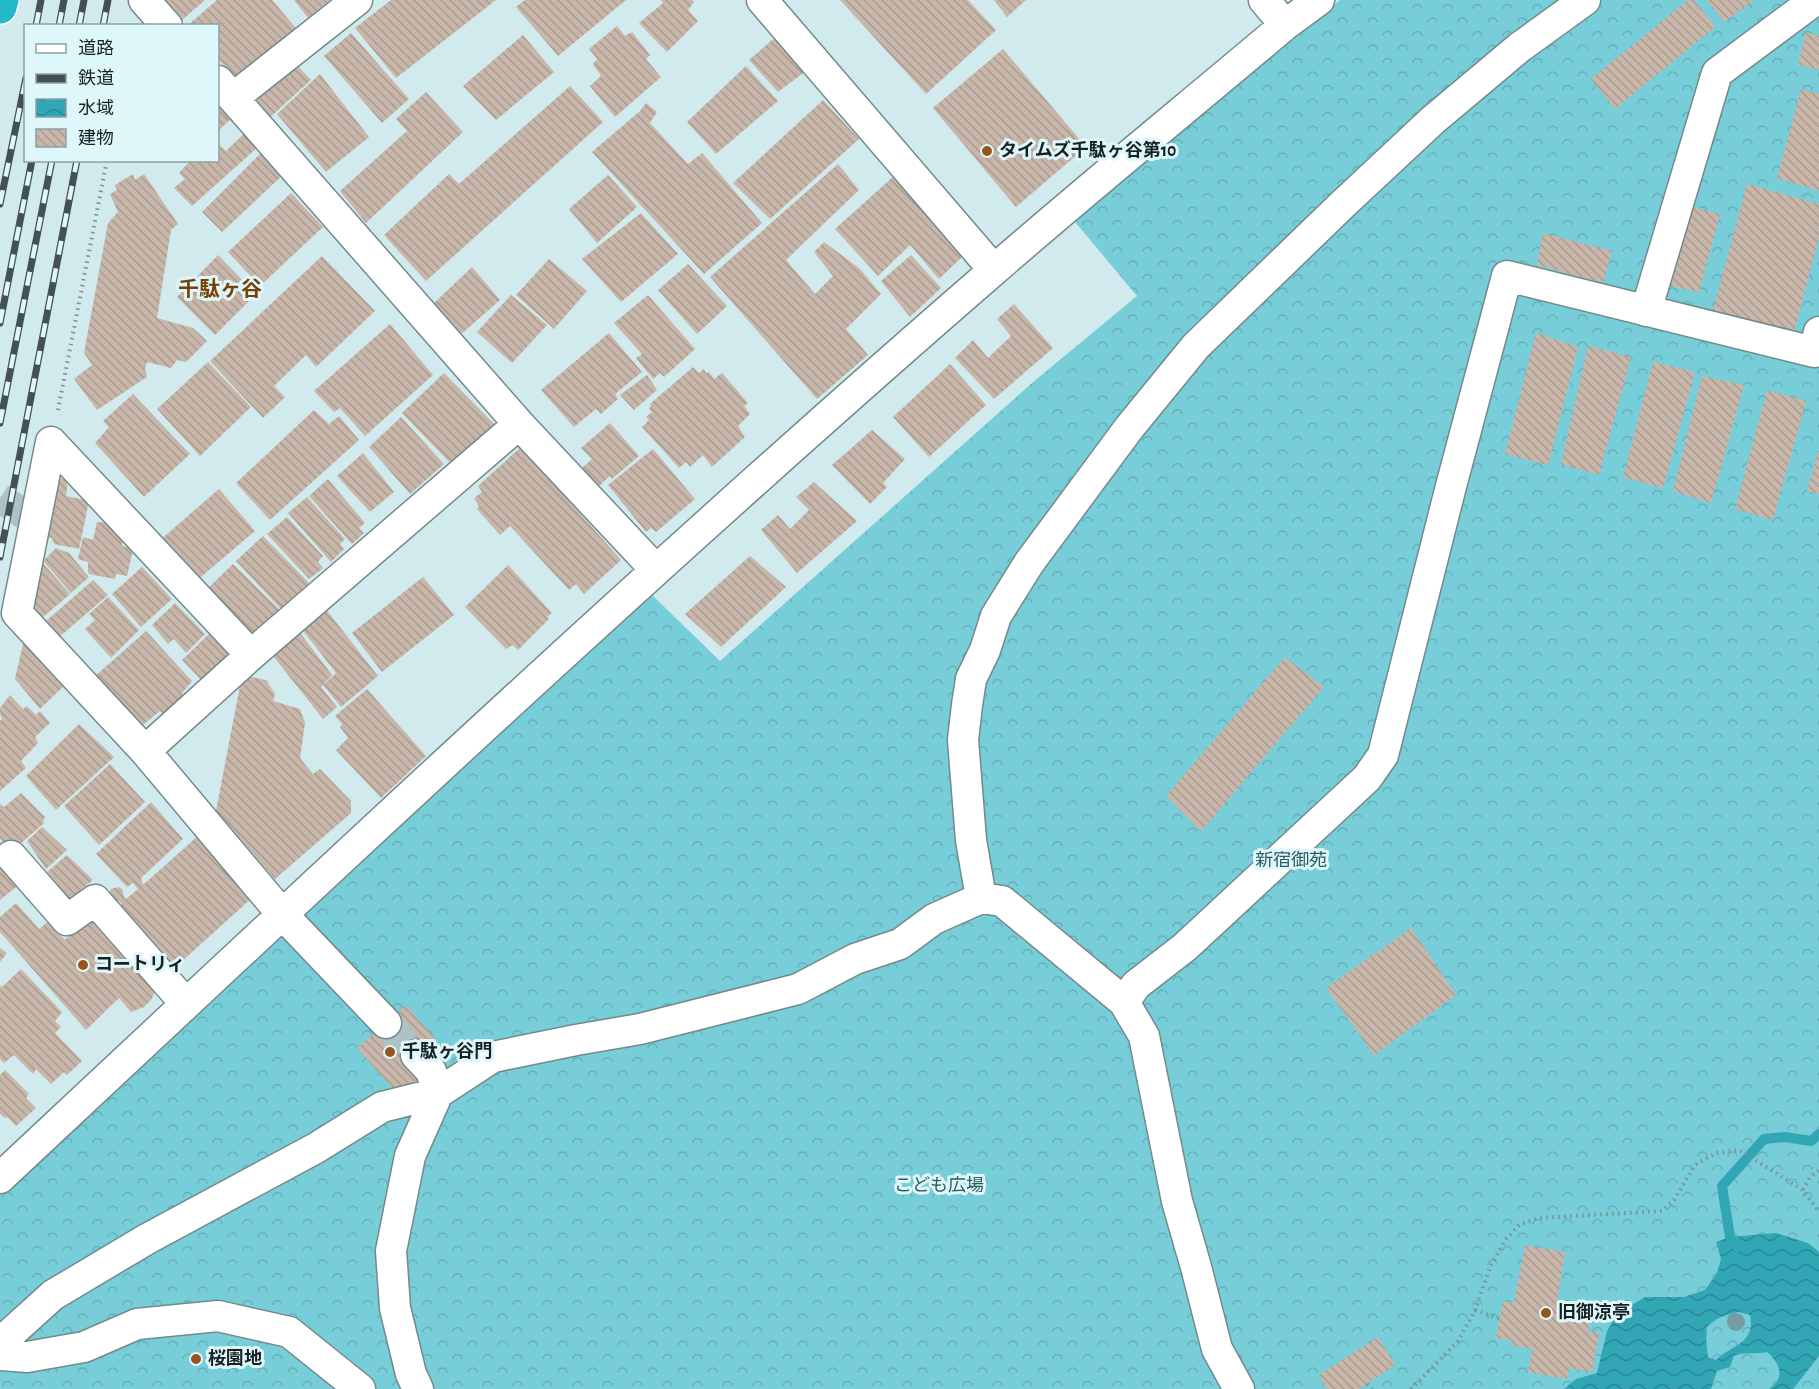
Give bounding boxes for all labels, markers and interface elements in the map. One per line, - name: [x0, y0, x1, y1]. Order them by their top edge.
- legend: [24, 24, 219, 162]
- text: 道路: [78, 38, 114, 58]
- text: 鉄道: [78, 68, 114, 88]
- text: 水域: [78, 99, 114, 118]
- text: 建物: [78, 128, 114, 148]
- place label: タイムズ千駄ヶ谷第10: [999, 140, 1177, 160]
- marker: タイムズ千駄ヶ谷第10: [980, 144, 994, 158]
- district label: 千駄ヶ谷: [178, 278, 262, 300]
- park label: 新宿御苑: [1255, 850, 1327, 870]
- place label: コートリィ: [95, 955, 185, 974]
- marker: コートリィ: [76, 958, 90, 972]
- place label: 千駄ヶ谷門: [402, 1041, 492, 1061]
- marker: 千駄ヶ谷門: [383, 1045, 397, 1059]
- park label: こども広場: [894, 1176, 984, 1195]
- place label: 旧御涼亭: [1558, 1302, 1630, 1322]
- marker: 旧御涼亭: [1539, 1306, 1553, 1320]
- place label: 桜園地: [208, 1349, 262, 1368]
- marker: 桜園地: [189, 1352, 203, 1366]

